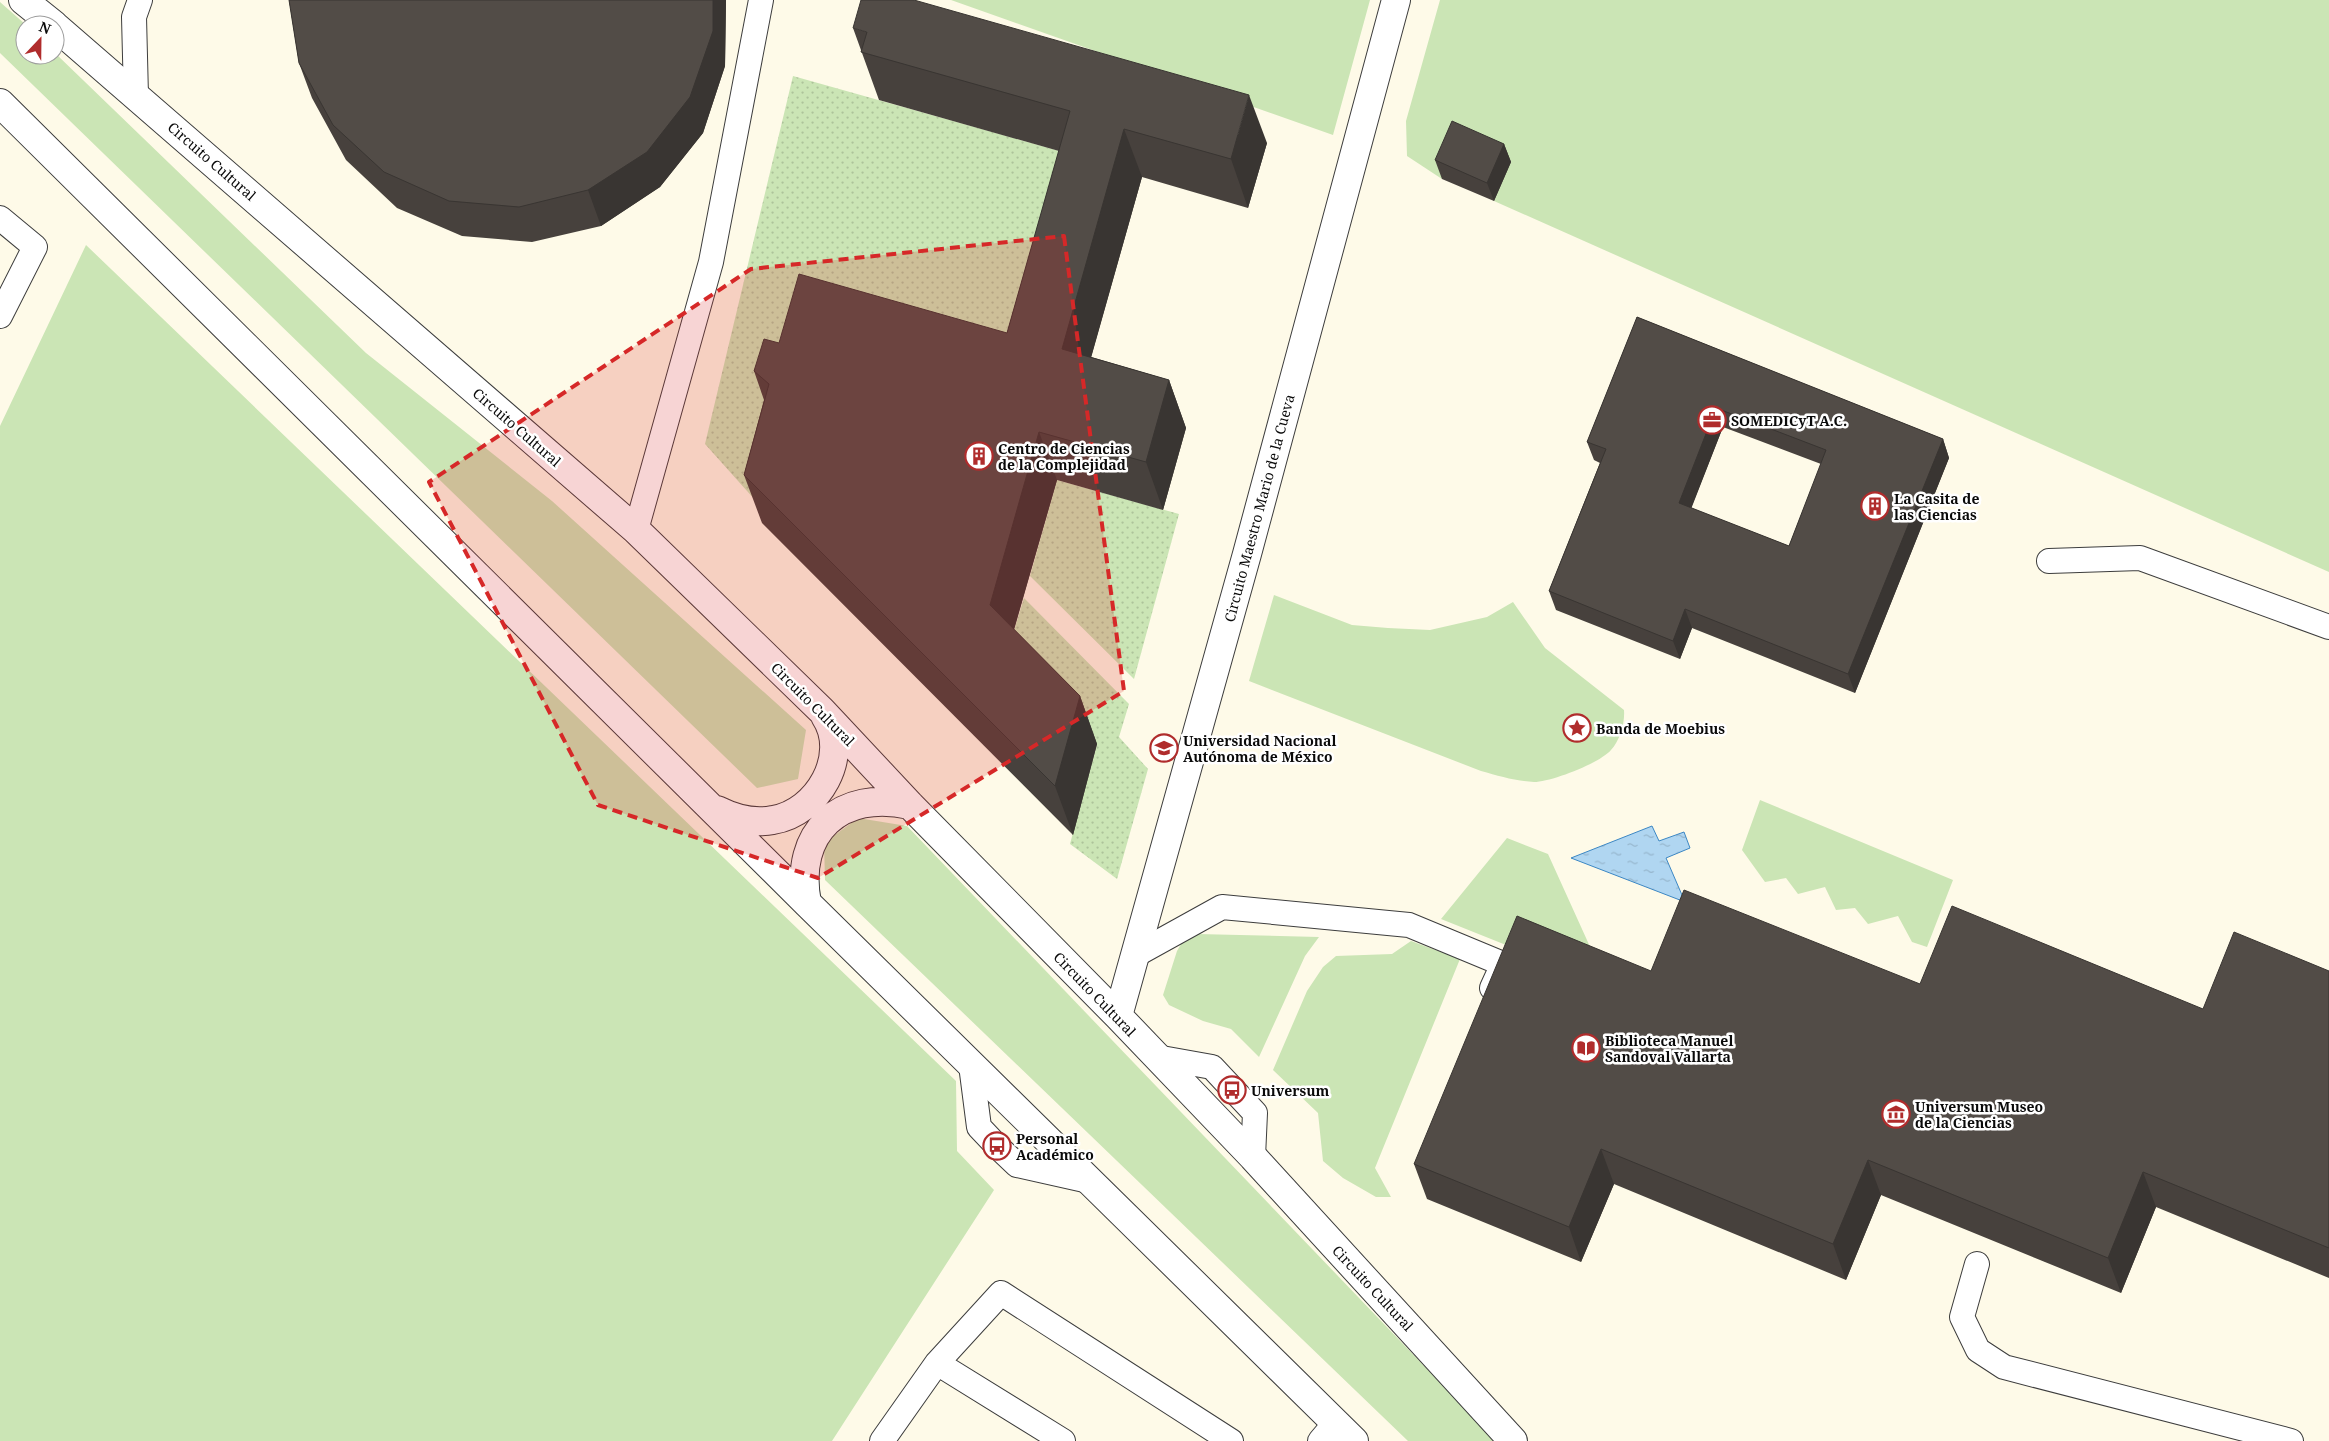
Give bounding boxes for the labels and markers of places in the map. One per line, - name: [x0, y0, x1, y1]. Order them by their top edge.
- office icon: SOMEDICyT A.C.: [1697, 405, 1727, 435]
- place label: SOMEDICyT A.C.: [1731, 411, 1847, 430]
- place label: Centro de Ciencias de la Complejidad: [998, 439, 1130, 474]
- building icon: Centro de Ciencias de la Complejidad: [964, 441, 994, 471]
- place label: La Casita de las Ciencias: [1894, 489, 1979, 524]
- building icon: La Casita de las Ciencias: [1860, 491, 1890, 521]
- place icon: Banda de Moebius: [1562, 713, 1592, 743]
- place label: Banda de Moebius: [1596, 719, 1725, 738]
- place label: Universidad Nacional Autónoma de México: [1183, 731, 1336, 766]
- school or university icon: Universidad Nacional Autónoma de México: [1149, 733, 1179, 763]
- place label: Biblioteca Manuel Sandoval Vallarta: [1605, 1031, 1733, 1066]
- library icon: Biblioteca Manuel Sandoval Vallarta: [1571, 1033, 1601, 1063]
- bus stop icon: Universum: [1217, 1075, 1247, 1105]
- place label: Universum: [1251, 1081, 1330, 1100]
- place label: Universum Museo de la Ciencias: [1915, 1097, 2043, 1132]
- museum icon: Universum Museo de la Ciencias: [1881, 1099, 1911, 1129]
- place label: Personal Académico: [1016, 1129, 1094, 1164]
- bus stop icon: Personal Académico: [982, 1131, 1012, 1161]

